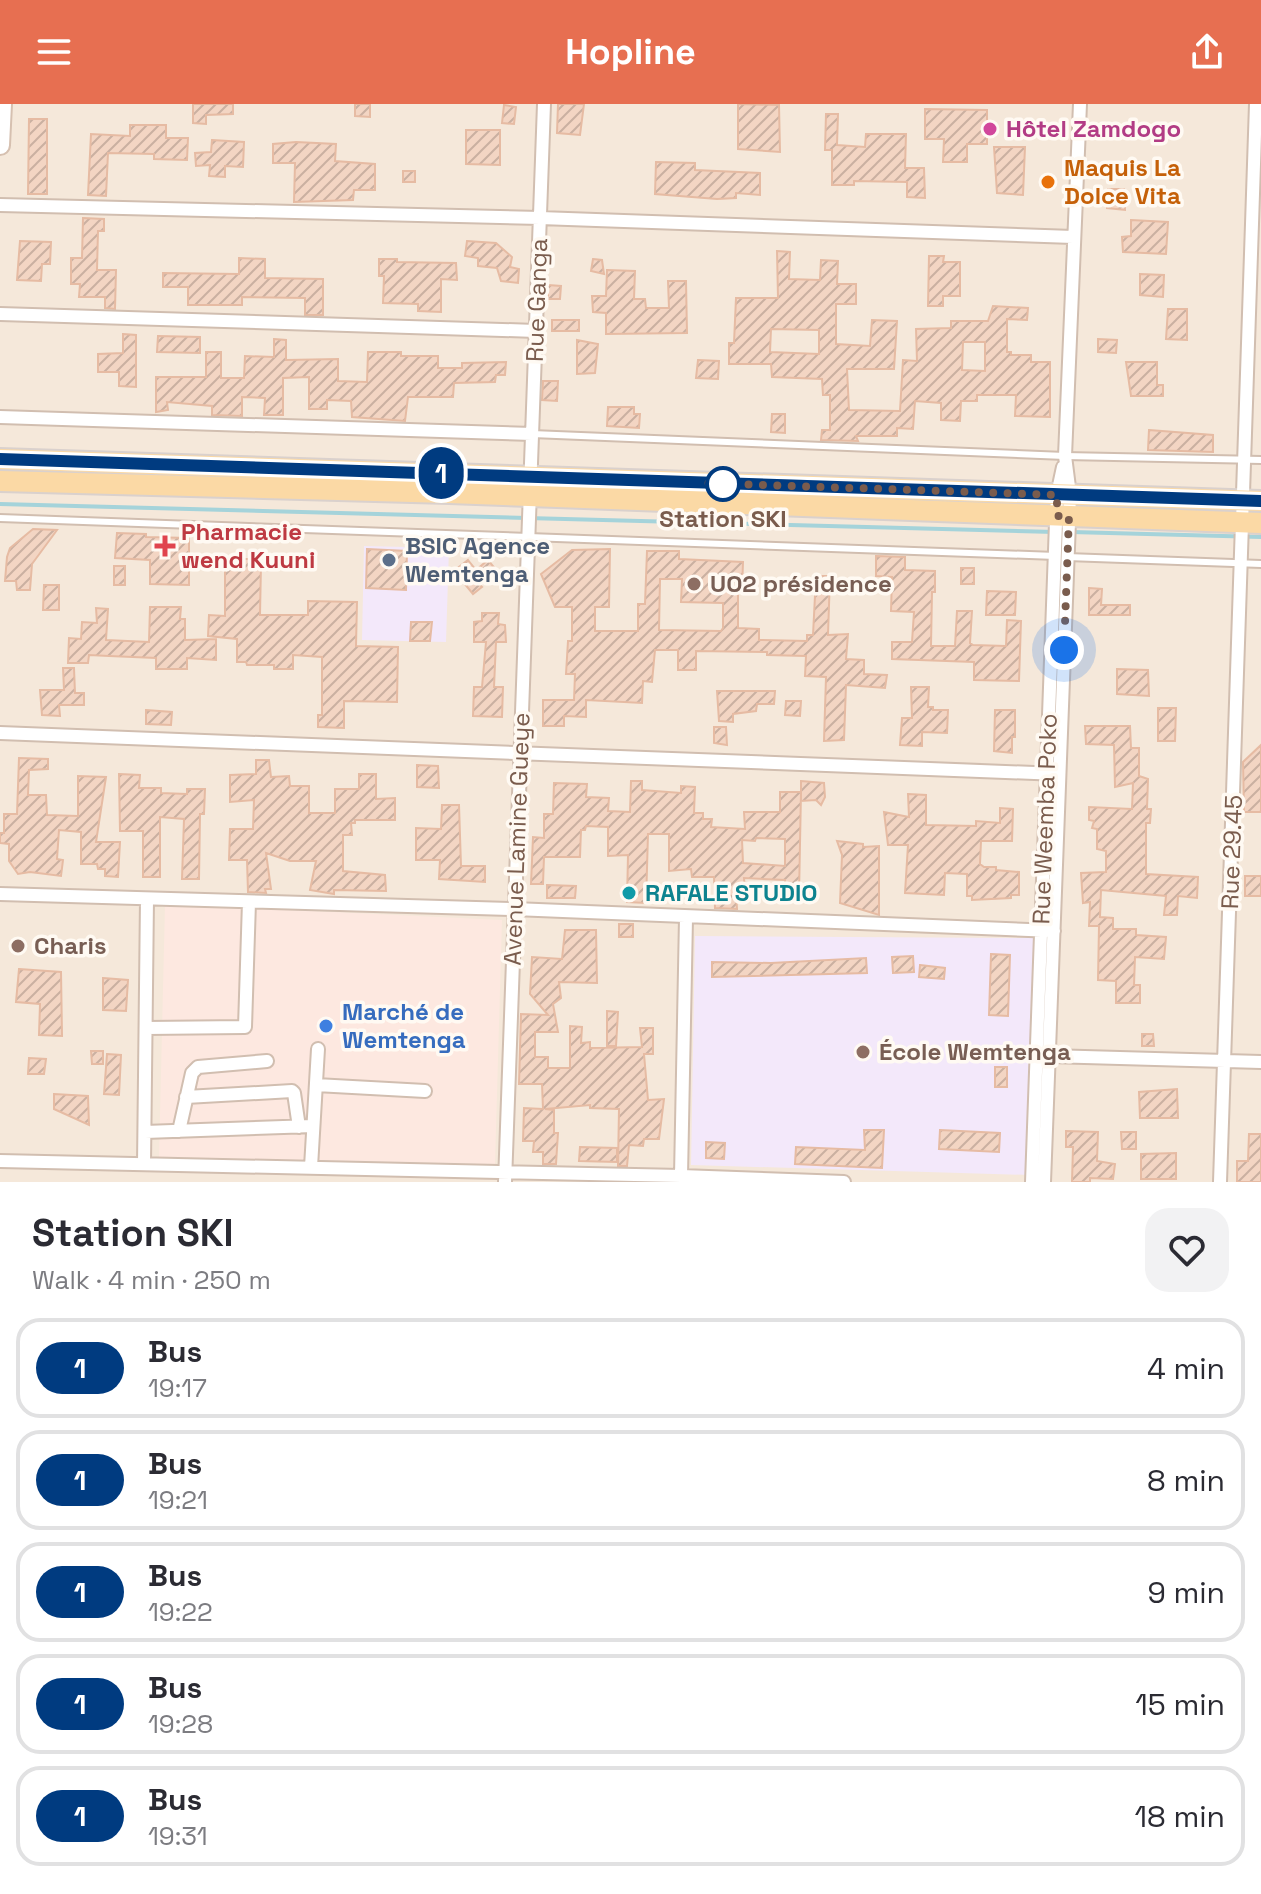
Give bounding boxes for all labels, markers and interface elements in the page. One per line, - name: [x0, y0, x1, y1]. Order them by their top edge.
- text: Hopline: [565, 29, 696, 75]
- icon: menu: [32, 30, 76, 74]
- icon: share: [1185, 30, 1229, 74]
- place label: Hôtel Zamdogo: [1006, 113, 1181, 144]
- marker: Hôtel Zamdogo: [981, 120, 999, 138]
- place label: Maquis La Dolce Vita: [1064, 152, 1181, 211]
- marker: Maquis La Dolce Vita: [1039, 173, 1057, 191]
- street label: Rue Ganga: [519, 237, 554, 362]
- line badge: 1: [415, 447, 467, 499]
- text: 1: [435, 455, 447, 491]
- marker: Station SKI: [706, 467, 740, 501]
- place label: Station SKI: [659, 503, 787, 534]
- place label: Pharmacie wend Kuuni: [181, 516, 315, 575]
- place label: BSIC Agence Wemtenga: [405, 530, 550, 589]
- marker: Pharmacie wend Kuuni: [156, 537, 174, 555]
- marker: BSIC Agence Wemtenga: [380, 551, 398, 569]
- place label: UO2 présidence: [710, 568, 892, 599]
- marker: UO2 présidence: [685, 575, 703, 593]
- your location: [1044, 630, 1084, 670]
- street label: Avenue Lamine Gueye: [497, 712, 536, 966]
- street label: Rue Weemba Poko: [1025, 713, 1064, 925]
- street label: Rue 29.45: [1214, 794, 1249, 910]
- place label: RAFALE STUDIO: [645, 877, 818, 908]
- marker: RAFALE STUDIO: [620, 884, 638, 902]
- place label: Charis: [34, 930, 107, 961]
- marker: Charis: [9, 937, 27, 955]
- place label: Marché de Wemtenga: [342, 996, 466, 1055]
- marker: Marché de Wemtenga: [317, 1017, 335, 1035]
- place label: École Wemtenga: [879, 1036, 1071, 1067]
- marker: École Wemtenga: [854, 1043, 872, 1061]
- button: heart: [1145, 1208, 1229, 1292]
- text: Station SKI: [32, 1209, 234, 1257]
- text: Walk · 4 min · 250 m: [32, 1263, 271, 1297]
- text: Bus: [148, 1332, 202, 1371]
- text: 4 min: [1147, 1349, 1225, 1388]
- text: 1: [74, 1350, 86, 1386]
- text: 19:17: [148, 1371, 207, 1405]
- text: Bus: [148, 1444, 202, 1483]
- text: 8 min: [1147, 1461, 1225, 1500]
- text: 1: [74, 1462, 86, 1498]
- text: 19:21: [148, 1483, 208, 1517]
- text: Bus: [148, 1556, 202, 1595]
- text: 9 min: [1147, 1573, 1225, 1612]
- text: 1: [74, 1574, 86, 1610]
- text: 19:22: [148, 1595, 213, 1629]
- text: Bus: [148, 1668, 202, 1707]
- text: 15 min: [1135, 1685, 1225, 1724]
- text: 1: [74, 1686, 86, 1722]
- text: 19:28: [148, 1707, 213, 1741]
- text: Bus: [148, 1780, 202, 1819]
- text: 18 min: [1135, 1797, 1225, 1836]
- text: 1: [74, 1798, 86, 1834]
- text: 19:31: [148, 1819, 208, 1853]

